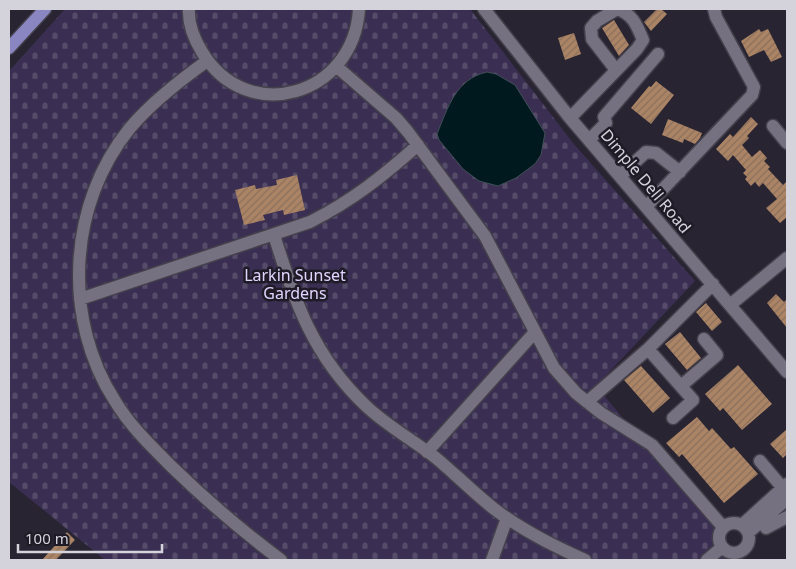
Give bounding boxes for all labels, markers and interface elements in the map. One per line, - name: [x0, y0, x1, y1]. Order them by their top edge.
- street label: Dimple Dell Road: [596, 124, 696, 238]
- park label: Larkin Sunset Gardens: [244, 264, 346, 304]
- scale bar: [18, 522, 161, 554]
- text: 100 m: [25, 528, 69, 548]

